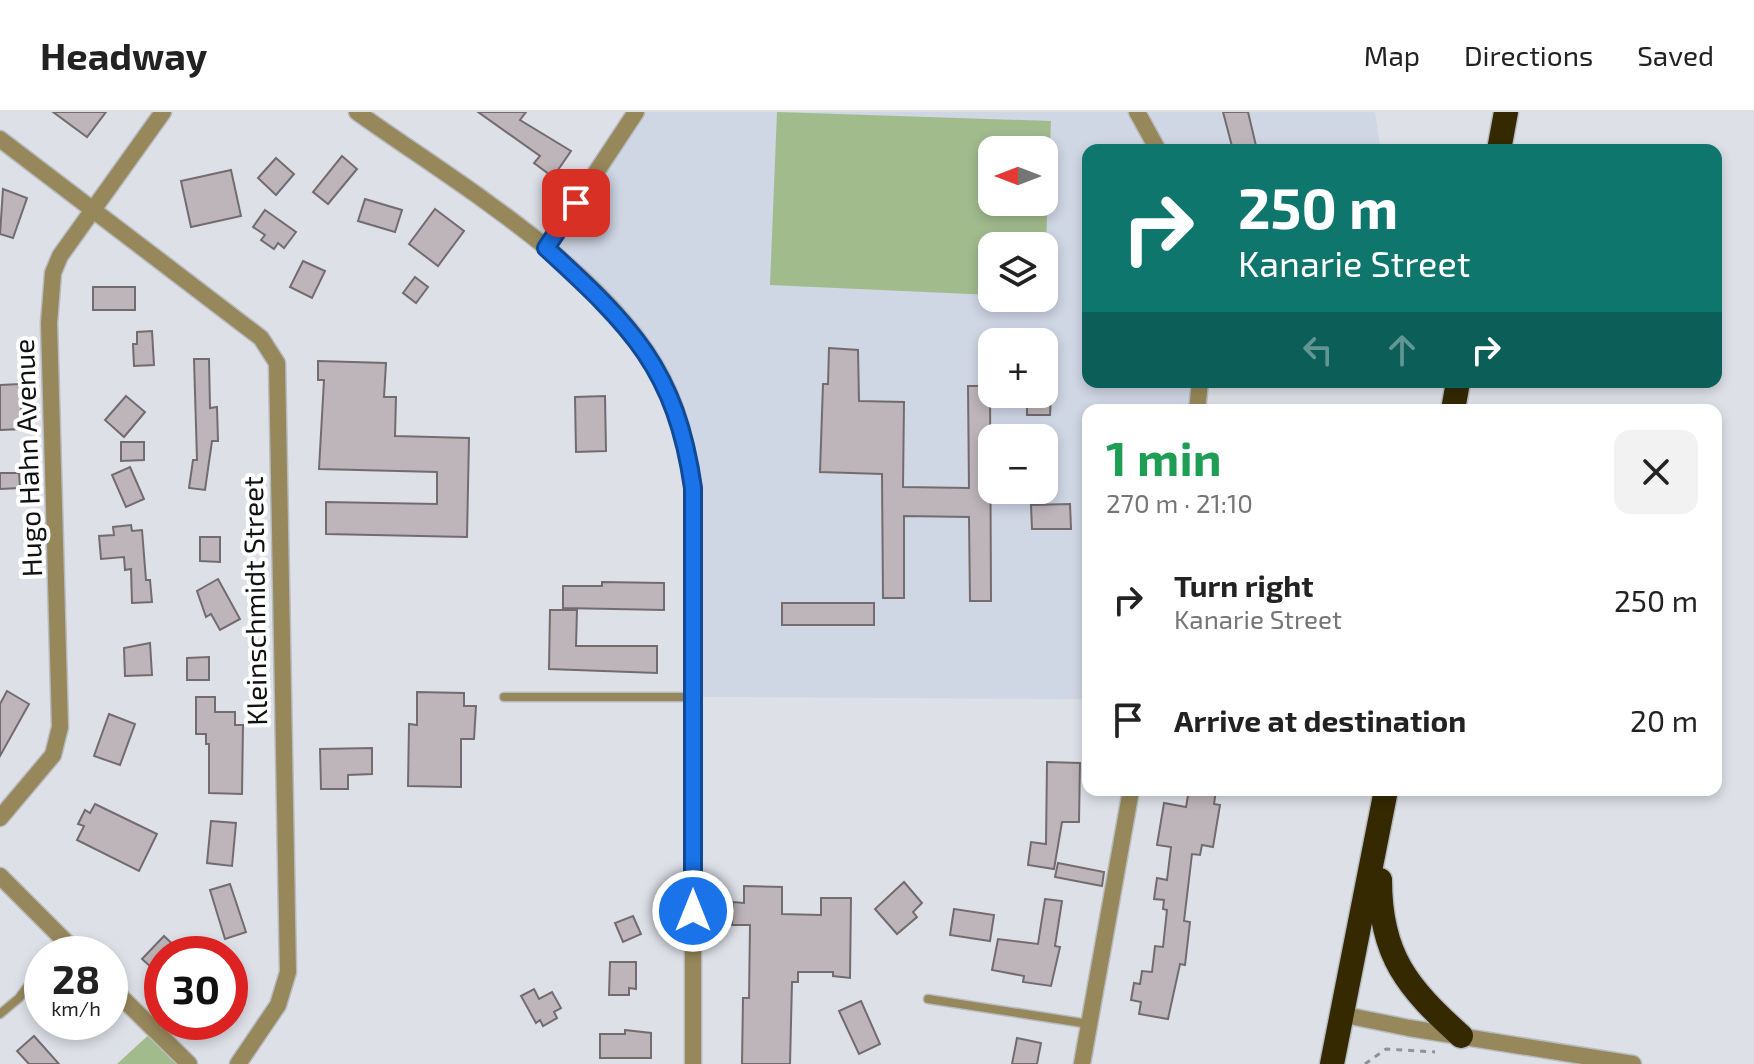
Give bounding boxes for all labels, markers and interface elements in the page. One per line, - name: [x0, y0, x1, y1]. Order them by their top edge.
- text: Headway: [40, 32, 207, 78]
- text: Map: [1364, 38, 1420, 72]
- text: Directions: [1464, 38, 1593, 72]
- text: Saved: [1637, 38, 1714, 72]
- north arrow: [978, 136, 1058, 216]
- map controls: [978, 136, 1058, 504]
- pin: [542, 169, 610, 237]
- text: 250 m: [1238, 173, 1398, 240]
- icon: right: [1106, 176, 1210, 280]
- icon: arrive: [554, 181, 598, 225]
- button: layers: [978, 232, 1058, 312]
- text: Kanarie Street: [1238, 241, 1471, 284]
- button: +: [978, 328, 1058, 408]
- icon: left: [1296, 328, 1340, 372]
- icon: ahead: [1380, 328, 1424, 372]
- icon: right: [1464, 328, 1508, 372]
- street label: Hugo Hahn Avenue: [6, 338, 48, 578]
- button: −: [978, 424, 1058, 504]
- text: 1 min: [1106, 428, 1222, 486]
- button: close: [1614, 430, 1698, 514]
- street label: Kleinschmidt Street: [235, 476, 273, 726]
- text: 270 m · 21:10: [1106, 487, 1253, 518]
- text: Turn right: [1174, 567, 1314, 603]
- icon: right: [1106, 578, 1150, 622]
- text: 250 m: [1614, 582, 1698, 618]
- text: Kanarie Street: [1174, 603, 1342, 634]
- icon: arrive: [1106, 698, 1150, 742]
- text: Arrive at destination: [1174, 702, 1466, 738]
- text: 20 m: [1630, 702, 1698, 738]
- position arrow: [651, 869, 735, 953]
- speed limit sign: 30: [144, 936, 248, 1040]
- text: 28: [52, 954, 100, 1002]
- text: km/h: [51, 996, 101, 1020]

